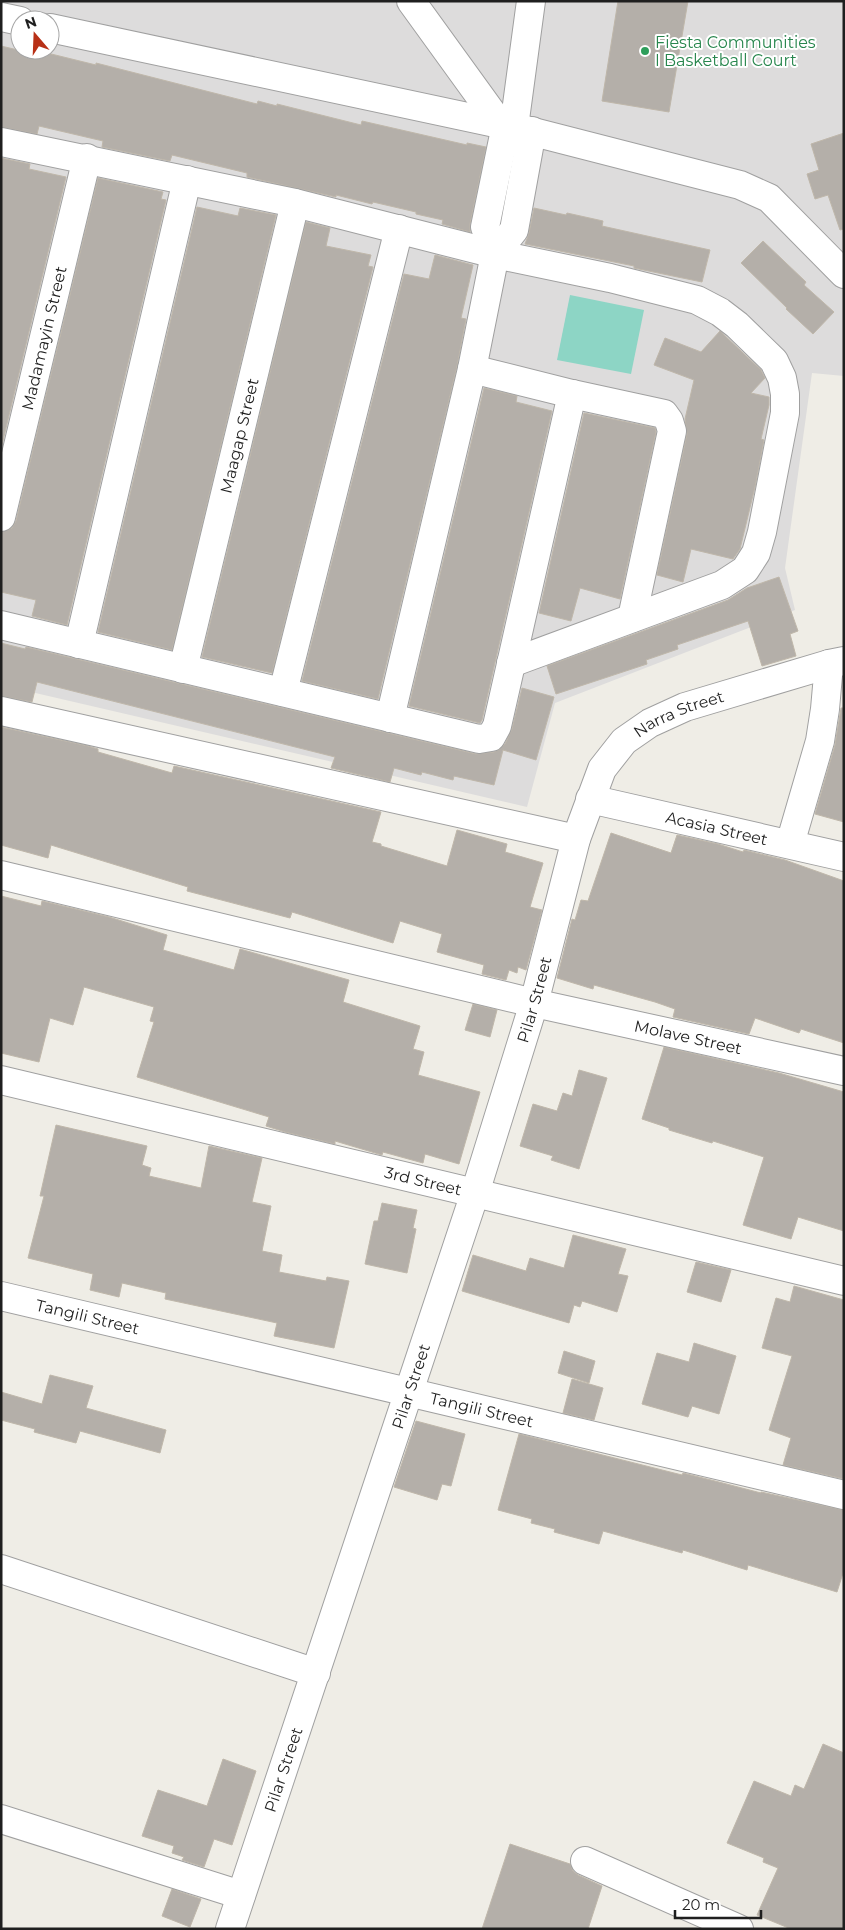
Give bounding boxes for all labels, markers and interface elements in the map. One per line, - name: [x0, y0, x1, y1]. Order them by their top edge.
- north arrow: [10, 10, 60, 60]
- text: N: [22, 12, 39, 33]
- place label: Fiesta Communities I Basketball Court: [655, 33, 816, 70]
- marker: Fiesta Communities I Basketball Court: [639, 45, 651, 57]
- street label: Madamayin Street: [18, 264, 71, 412]
- street label: Maagap Street: [217, 376, 263, 495]
- street label: Narra Street: [630, 687, 727, 742]
- street label: Acasia Street: [664, 808, 770, 849]
- street label: Pilar Street: [513, 954, 556, 1045]
- street label: Molave Street: [632, 1016, 744, 1058]
- street label: 3rd Street: [383, 1163, 464, 1200]
- street label: Tangili Street: [34, 1296, 142, 1338]
- street label: Pilar Street: [388, 1341, 434, 1431]
- street label: Tangili Street: [428, 1389, 536, 1431]
- street label: Pilar Street: [261, 1724, 307, 1815]
- scale bar: [675, 1888, 761, 1920]
- text: 20 m: [682, 1895, 720, 1914]

